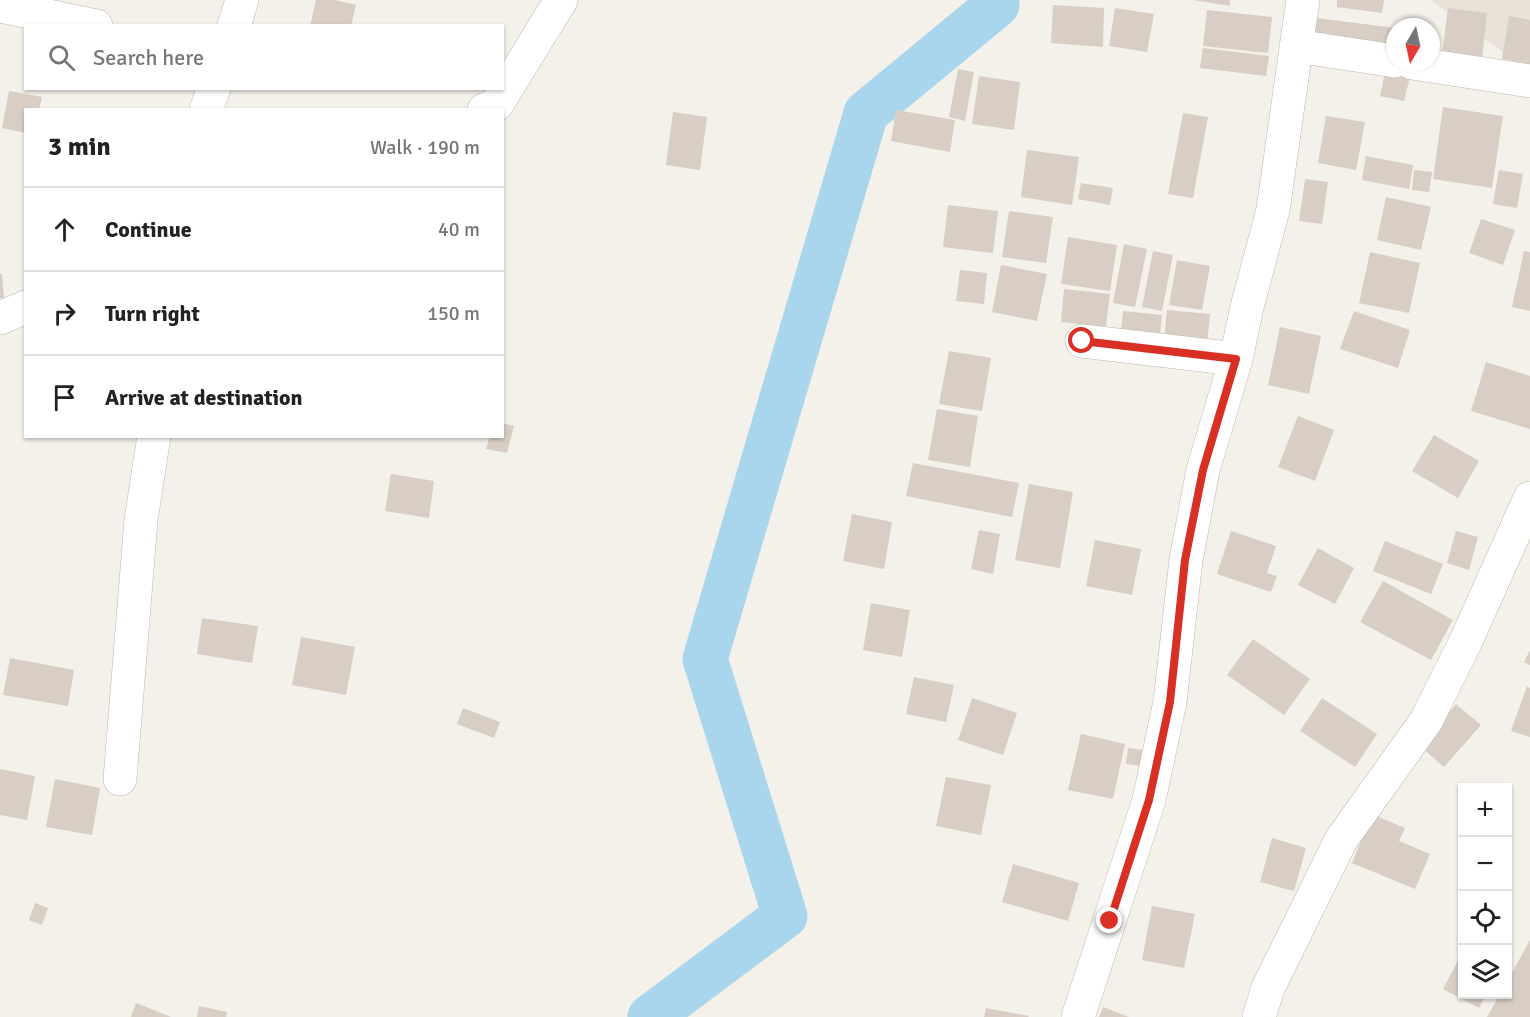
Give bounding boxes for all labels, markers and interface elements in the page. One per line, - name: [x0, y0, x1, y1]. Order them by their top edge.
- north arrow: [1386, 18, 1440, 72]
- search box: [24, 24, 504, 90]
- icon: search: [45, 41, 78, 74]
- text: Search here: [93, 44, 204, 71]
- text: 3 min: [48, 131, 111, 163]
- text: Walk · 190 m: [370, 135, 480, 160]
- icon: ahead: [48, 213, 81, 246]
- text: Continue: [105, 216, 192, 243]
- text: 40 m: [438, 217, 480, 242]
- icon: right: [48, 297, 81, 330]
- text: Turn right: [105, 300, 200, 327]
- text: 150 m: [427, 301, 480, 326]
- route start: [1068, 327, 1094, 353]
- icon: arrive: [48, 381, 81, 414]
- text: Arrive at destination: [105, 384, 302, 411]
- map controls: [1458, 783, 1512, 999]
- button: +: [1458, 783, 1512, 837]
- button: −: [1458, 837, 1512, 891]
- button: locate: [1458, 891, 1512, 945]
- route end: [1096, 907, 1122, 933]
- button: layers: [1458, 945, 1512, 999]

